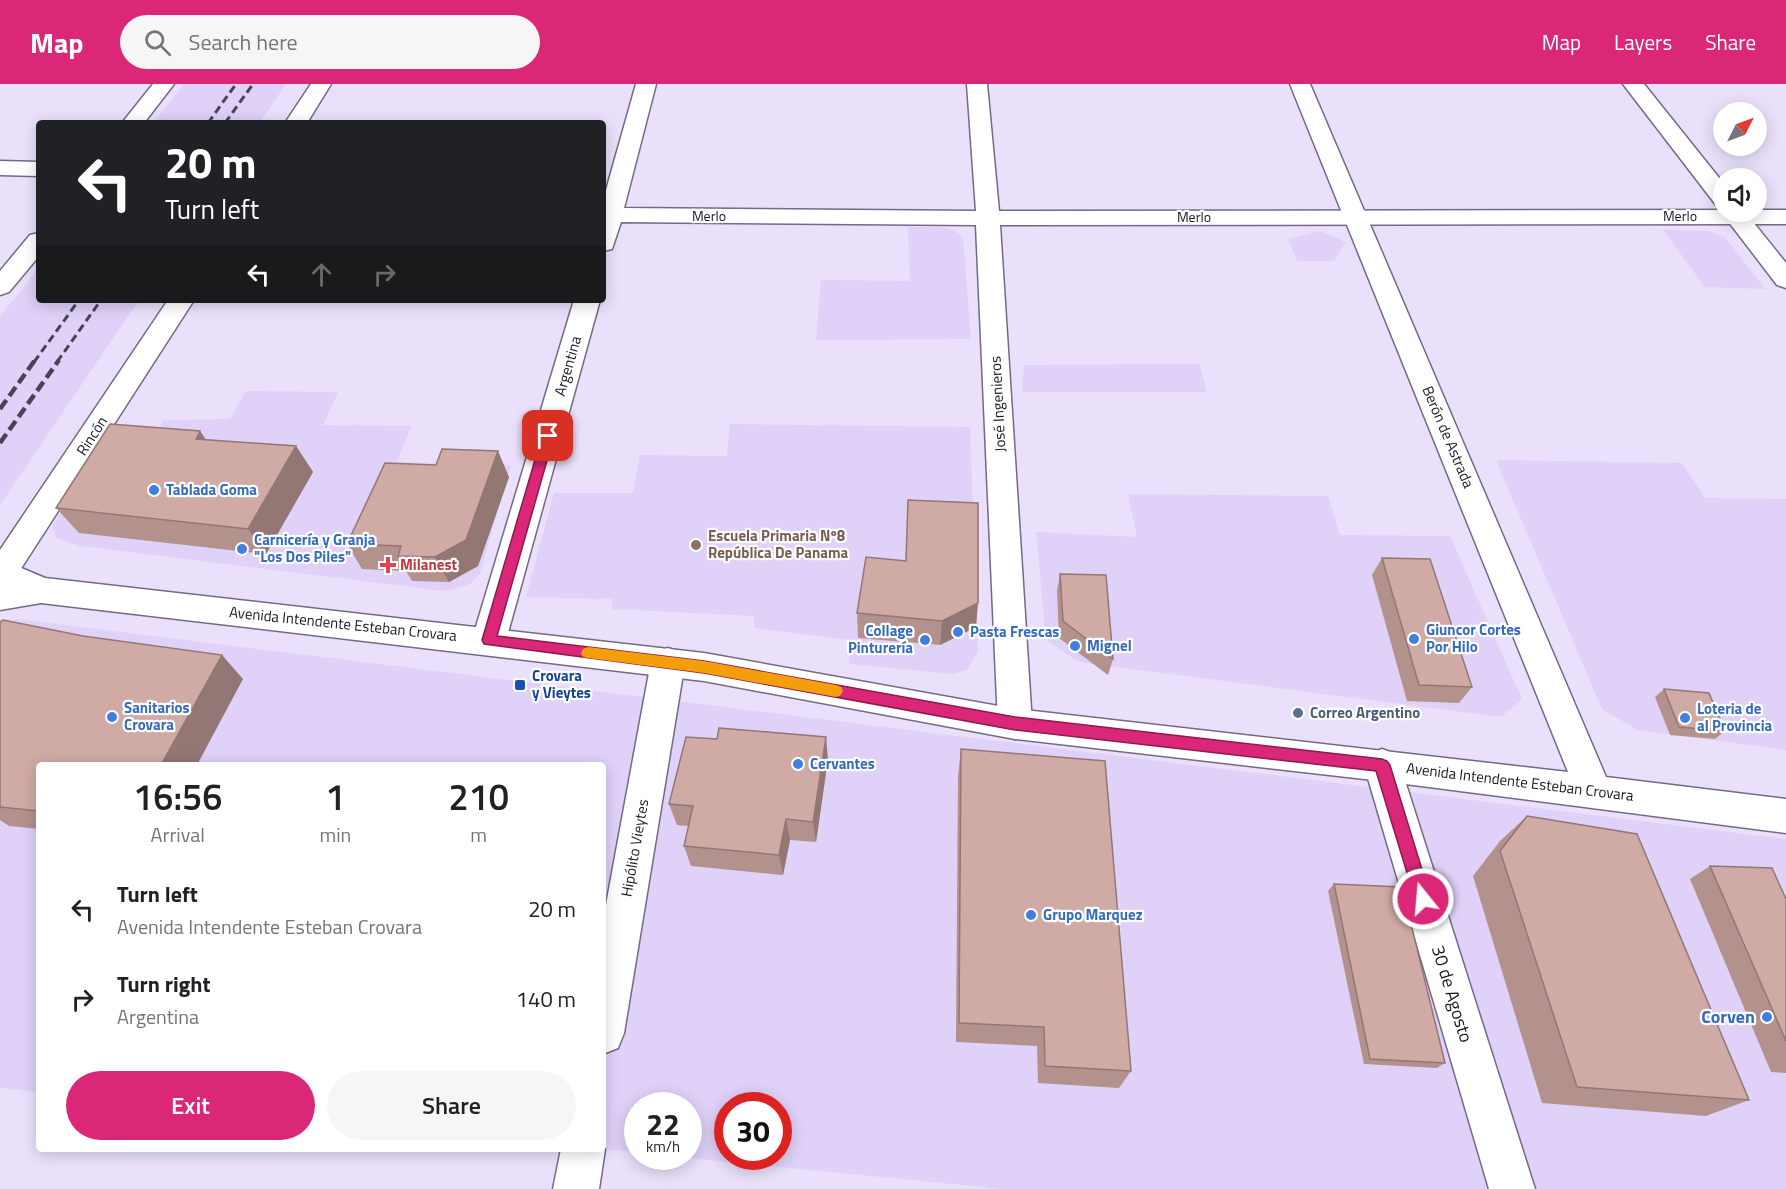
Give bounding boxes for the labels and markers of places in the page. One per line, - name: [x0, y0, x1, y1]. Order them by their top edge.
- pin: [522, 410, 573, 461]
- place label: Tablada Goma: [166, 478, 257, 501]
- marker: Tablada Goma: [147, 483, 161, 497]
- place label: Escuela Primaria Nº8 República De Panama: [708, 524, 849, 564]
- place label: Carnicería y Granja "Los Dos Piles": [254, 528, 376, 568]
- marker: Escuela Primaria Nº8 República De Panama: [689, 538, 703, 552]
- marker: Carnicería y Granja "Los Dos Piles": [235, 542, 249, 556]
- place label: Milanest: [400, 553, 457, 576]
- marker: Milanest: [381, 558, 395, 572]
- place label: Giuncor Cortes Por Hilo: [1426, 618, 1521, 658]
- place label: Collage Pinturería: [848, 619, 913, 659]
- place label: Pasta Frescas: [970, 620, 1059, 643]
- marker: Pasta Frescas: [951, 625, 965, 639]
- marker: Giuncor Cortes Por Hilo: [1407, 632, 1421, 646]
- marker: Collage Pinturería: [918, 633, 932, 647]
- place label: Mignel: [1087, 634, 1132, 657]
- marker: Mignel: [1068, 639, 1082, 653]
- place label: Crovara y Vieytes: [532, 664, 591, 704]
- marker: Crovara y Vieytes: [513, 678, 527, 692]
- place label: Sanitarios Crovara: [124, 696, 190, 736]
- place label: Loteria de al Provincia: [1697, 697, 1773, 737]
- place label: Correo Argentino: [1310, 701, 1420, 724]
- marker: Correo Argentino: [1291, 706, 1305, 720]
- marker: Sanitarios Crovara: [105, 710, 119, 724]
- marker: Loteria de al Provincia: [1678, 711, 1692, 725]
- place label: Cervantes: [810, 752, 875, 775]
- marker: Cervantes: [791, 757, 805, 771]
- place label: Grupo Marquez: [1043, 903, 1143, 926]
- marker: Grupo Marquez: [1024, 908, 1038, 922]
- place label: Corven: [1701, 1003, 1755, 1030]
- marker: Corven: [1760, 1010, 1774, 1024]

